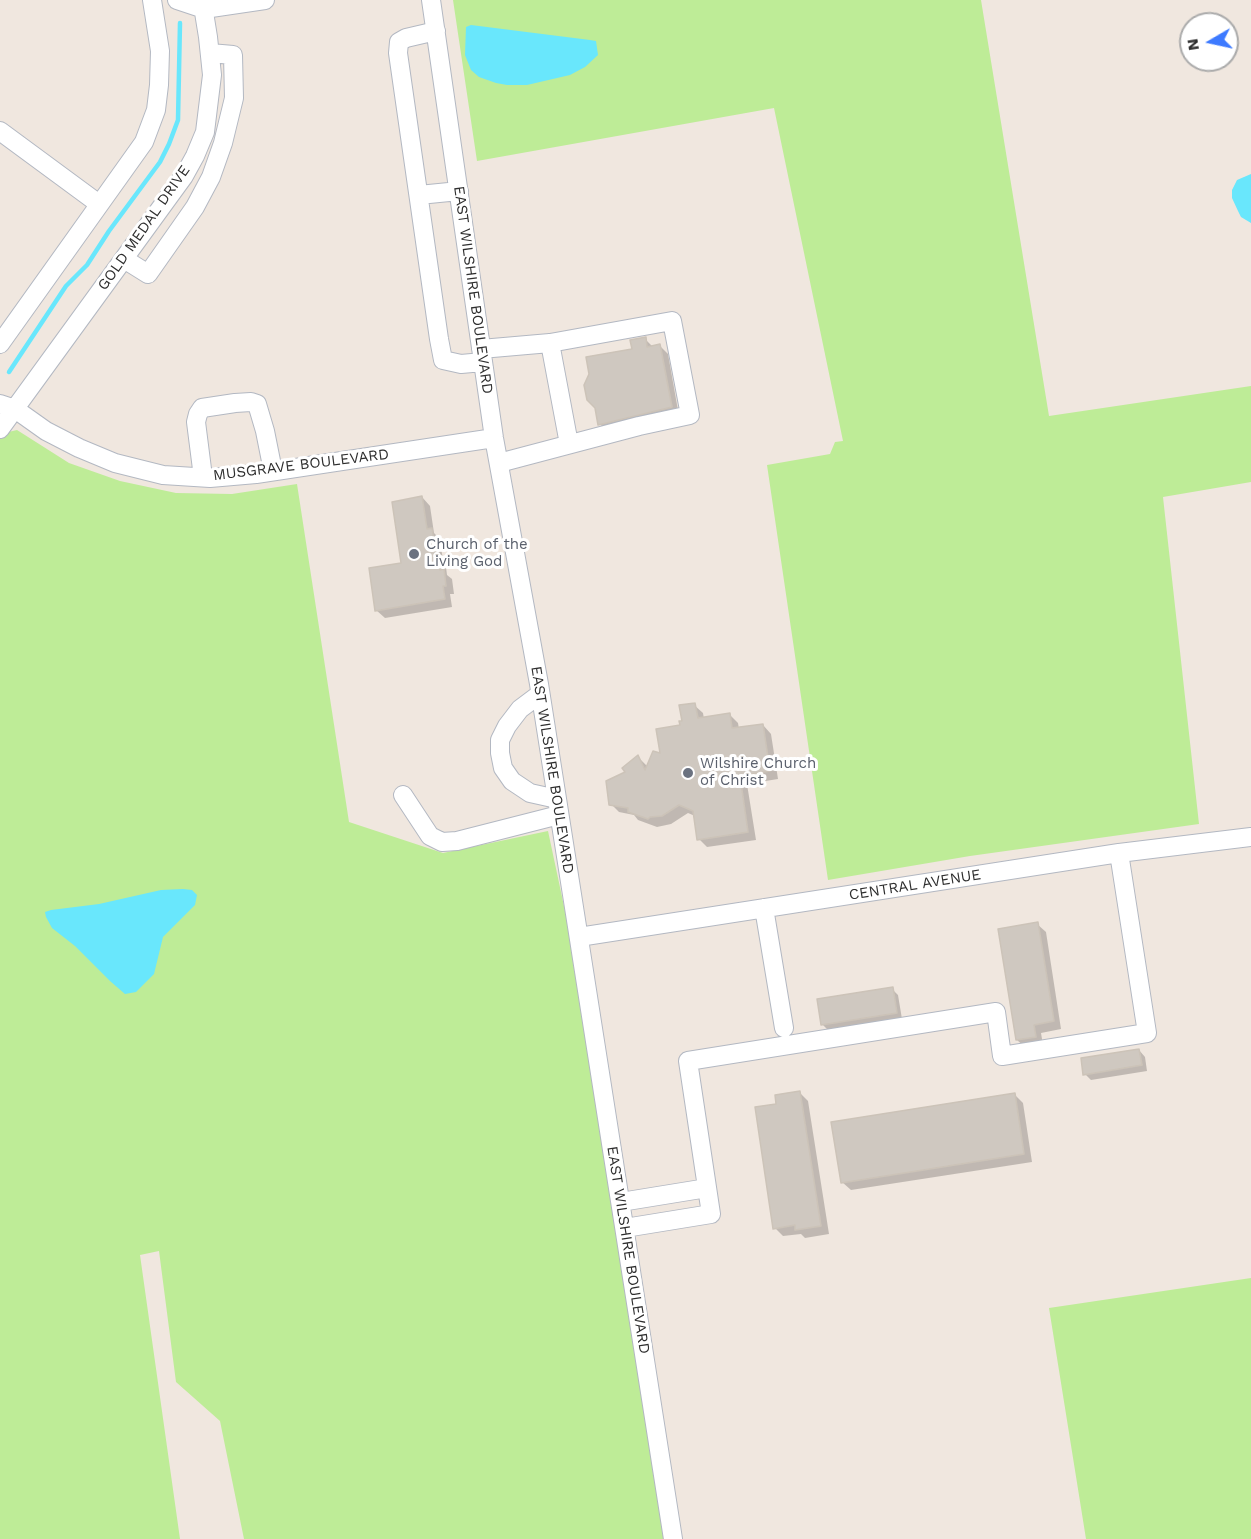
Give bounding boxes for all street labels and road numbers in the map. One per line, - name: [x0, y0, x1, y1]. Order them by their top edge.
- street label: GOLD MEDAL DRIVE: [94, 162, 194, 294]
- street label: EAST WILSHIRE BOULEVARD: [449, 185, 497, 395]
- street label: MUSGRAVE BOULEVARD: [212, 445, 390, 485]
- street label: EAST WILSHIRE BOULEVARD: [527, 665, 577, 875]
- street label: CENTRAL AVENUE: [848, 866, 982, 904]
- street label: EAST WILSHIRE BOULEVARD: [603, 1145, 653, 1355]

